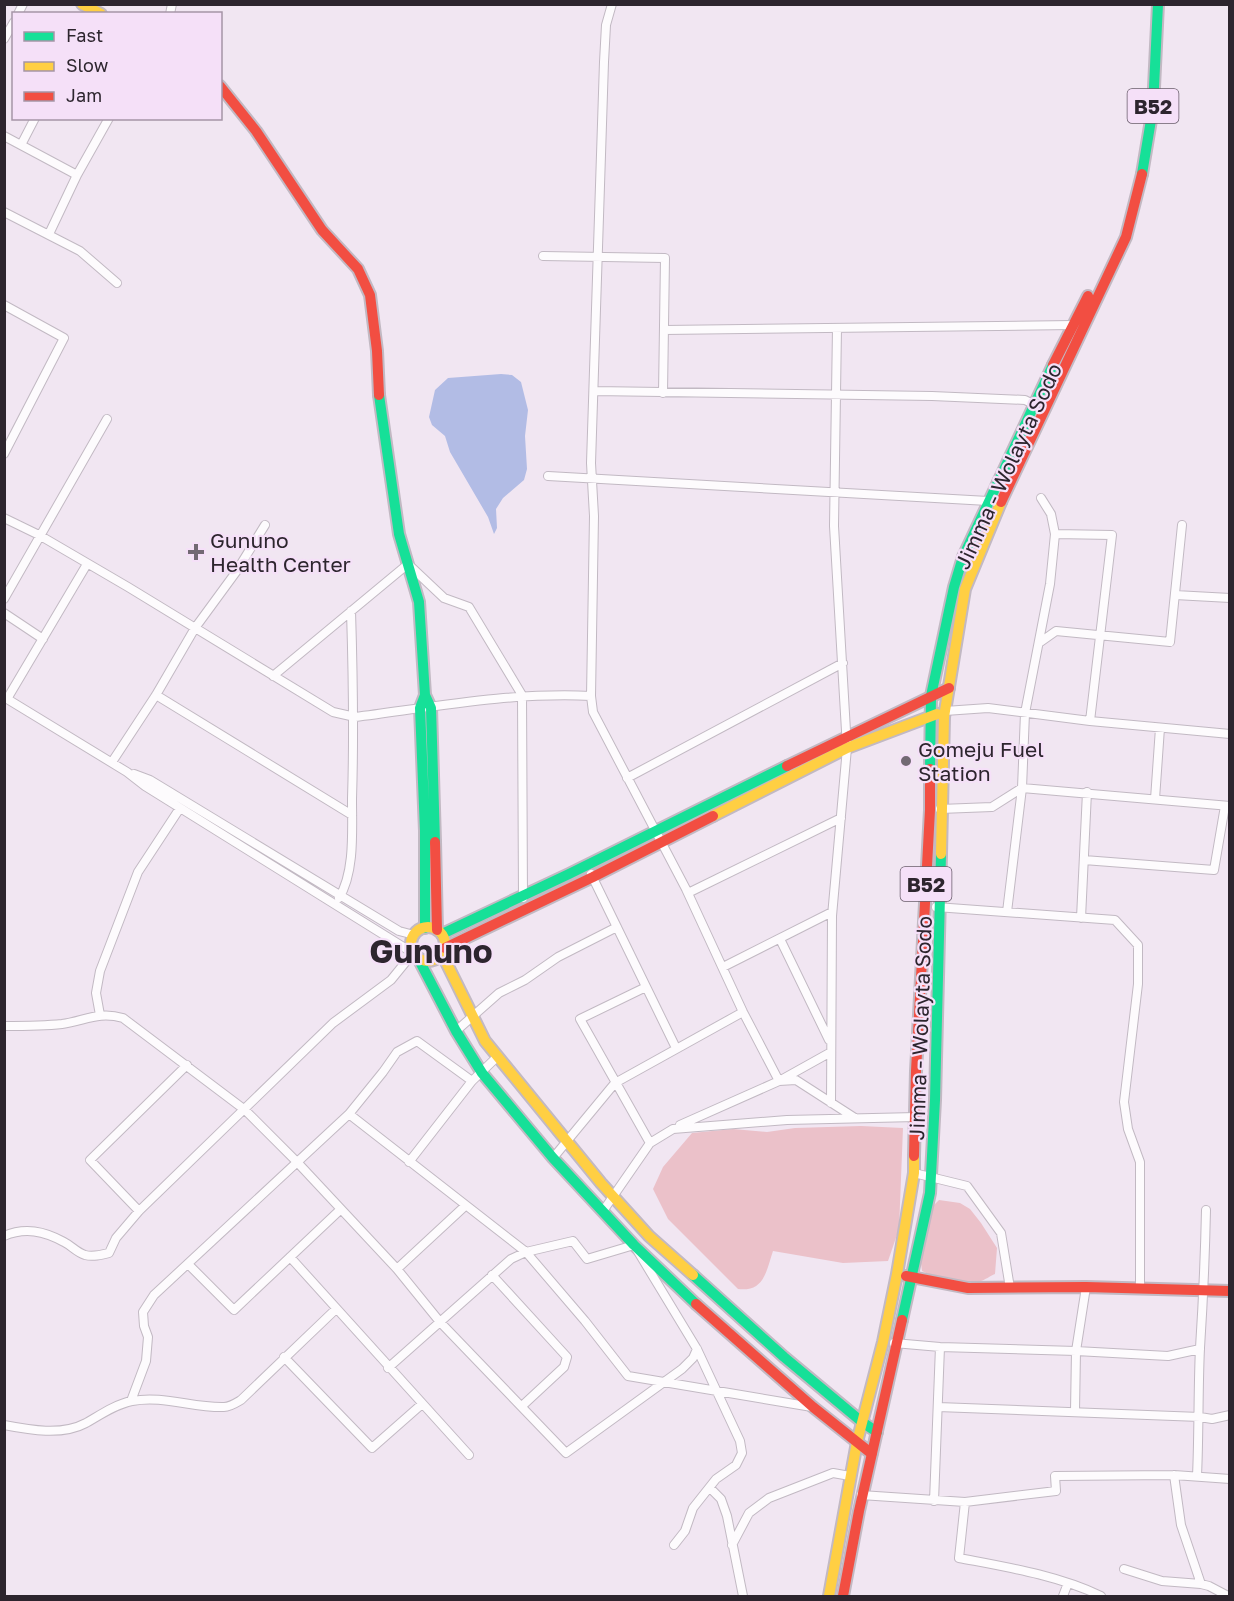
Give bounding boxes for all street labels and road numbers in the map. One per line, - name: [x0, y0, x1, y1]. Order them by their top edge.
- road number: B52: [1128, 89, 1178, 123]
- street label: Jimma - Wolayta Sodo: [949, 359, 1067, 573]
- road number: B52: [900, 867, 952, 901]
- street label: Jimma - Wolayta Sodo: [903, 915, 937, 1141]

